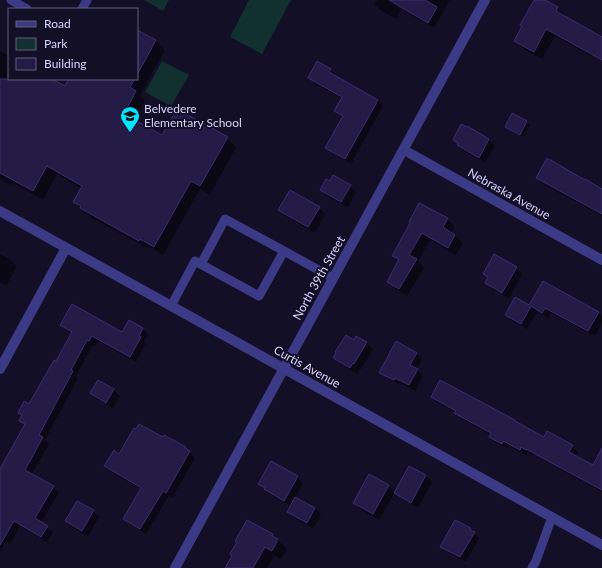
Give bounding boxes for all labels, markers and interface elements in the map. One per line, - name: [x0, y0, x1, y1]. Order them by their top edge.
- legend: [8, 8, 138, 80]
- text: Road: [44, 16, 71, 31]
- text: Park: [44, 36, 68, 51]
- text: Building: [44, 56, 87, 71]
- place label: Belvedere Elementary School: [144, 101, 242, 130]
- school or university icon: Belvedere Elementary School: [119, 105, 141, 133]
- street label: Nebraska Avenue: [465, 165, 553, 222]
- street label: North 39th Street: [289, 232, 348, 322]
- street label: Curtis Avenue: [271, 342, 343, 391]

